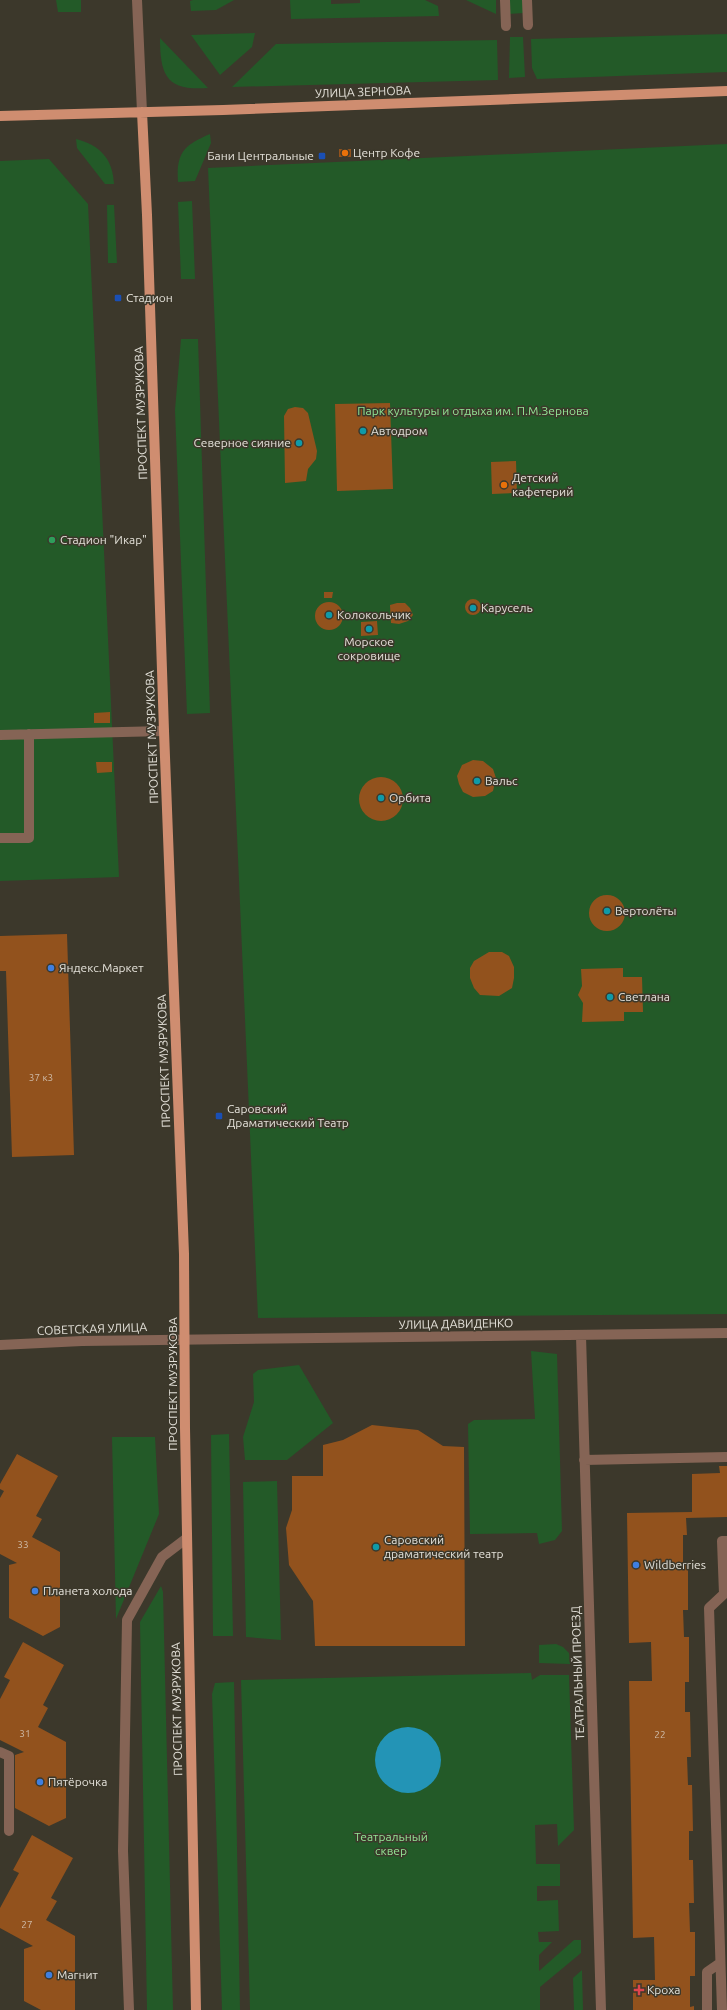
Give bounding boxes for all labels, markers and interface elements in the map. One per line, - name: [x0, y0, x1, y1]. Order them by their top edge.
- street label: УЛИЦА ЗЕРНОВА: [315, 83, 411, 100]
- place label: Центр Кофе: [353, 146, 420, 159]
- marker: Центр Кофе: [340, 148, 350, 158]
- place label: Бани Центральные: [207, 149, 314, 162]
- marker: Бани Центральные: [317, 151, 327, 161]
- place label: Стадион: [126, 291, 173, 304]
- marker: Стадион: [113, 293, 123, 303]
- street label: ПРОСПЕКТ МУЗРУКОВА: [132, 346, 149, 480]
- park label: Парк культуры и отдыха им. П.М.Зернова: [357, 404, 589, 417]
- place label: Автодром: [371, 424, 428, 437]
- marker: Автодром: [358, 426, 368, 436]
- place label: Северное сияние: [193, 436, 291, 449]
- marker: Северное сияние: [294, 438, 304, 448]
- place label: Детский кафетерий: [512, 471, 573, 498]
- marker: Детский кафетерий: [499, 480, 509, 490]
- place label: Стадион "Икар": [60, 533, 147, 546]
- marker: Стадион "Икар": [47, 535, 57, 545]
- place label: Карусель: [481, 601, 533, 614]
- marker: Карусель: [468, 603, 478, 613]
- place label: Колокольчик: [337, 608, 411, 621]
- marker: Колокольчик: [324, 610, 334, 620]
- marker: Морское сокровище: [364, 624, 374, 634]
- place label: Морское сокровище: [338, 635, 400, 662]
- street label: ПРОСПЕКТ МУЗРУКОВА: [143, 670, 160, 804]
- place label: Вальс: [485, 774, 518, 787]
- marker: Вальс: [472, 776, 482, 786]
- place label: Орбита: [389, 791, 431, 804]
- marker: Орбита: [376, 793, 386, 803]
- place label: Вертолёты: [615, 904, 677, 917]
- marker: Вертолёты: [602, 906, 612, 916]
- place label: Яндекс.Маркет: [59, 961, 144, 974]
- marker: Яндекс.Маркет: [46, 963, 56, 973]
- place label: Светлана: [618, 990, 670, 1003]
- marker: Светлана: [605, 992, 615, 1002]
- street label: ПРОСПЕКТ МУЗРУКОВА: [155, 994, 172, 1128]
- house number: 37 к3: [29, 1072, 53, 1083]
- place label: Саровский Драматический Театр: [227, 1102, 349, 1129]
- marker: Саровский Драматический Театр: [214, 1111, 224, 1121]
- street label: УЛИЦА ДАВИДЕНКО: [399, 1316, 513, 1331]
- street label: ПРОСПЕКТ МУЗРУКОВА: [166, 1317, 179, 1451]
- street label: СОВЕТСКАЯ УЛИЦА: [37, 1320, 147, 1337]
- place label: Саровский драматический театр: [384, 1533, 504, 1560]
- house number: 33: [17, 1539, 29, 1550]
- marker: Саровский драматический театр: [371, 1542, 381, 1552]
- place label: Wildberries: [644, 1558, 706, 1571]
- marker: Wildberries: [631, 1560, 641, 1570]
- place label: Планета холода: [43, 1584, 133, 1597]
- marker: Планета холода: [30, 1586, 40, 1596]
- street label: ТЕАТРАЛЬНЫЙ ПРОЕЗД: [569, 1606, 586, 1740]
- street label: ПРОСПЕКТ МУЗРУКОВА: [169, 1642, 184, 1776]
- house number: 31: [19, 1728, 31, 1739]
- house number: 22: [654, 1729, 666, 1740]
- place label: Пятёрочка: [48, 1775, 107, 1788]
- marker: Пятёрочка: [35, 1777, 45, 1787]
- park label: Театральный сквер: [354, 1830, 428, 1857]
- house number: 27: [21, 1919, 33, 1930]
- place label: Магнит: [57, 1968, 99, 1981]
- marker: Магнит: [44, 1970, 54, 1980]
- place label: Кроха: [647, 1983, 680, 1996]
- marker: Кроха: [634, 1985, 644, 1995]

